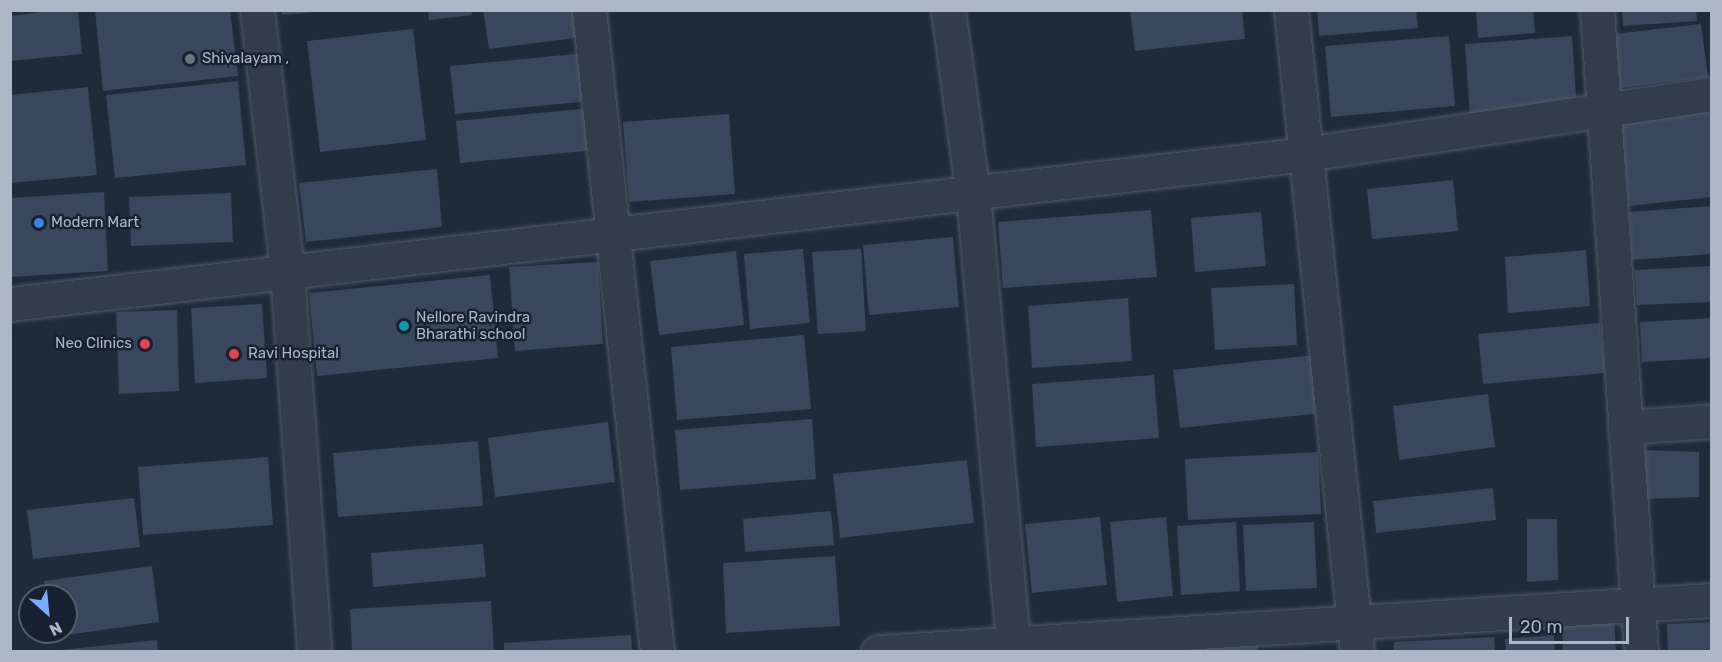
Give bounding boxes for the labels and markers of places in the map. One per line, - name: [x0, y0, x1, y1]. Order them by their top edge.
- place label: Shivalayam ,: [202, 50, 289, 68]
- marker: Shivalayam ,: [183, 52, 197, 66]
- place label: Modern Mart: [51, 214, 139, 232]
- marker: Modern Mart: [32, 216, 46, 230]
- place label: Nellore Ravindra Bharathi school: [416, 308, 530, 343]
- marker: Nellore Ravindra Bharathi school: [397, 319, 411, 333]
- place label: Neo Clinics: [55, 335, 132, 353]
- marker: Neo Clinics: [136, 335, 154, 353]
- marker: Ravi Hospital: [225, 345, 243, 363]
- place label: Ravi Hospital: [248, 345, 339, 363]

